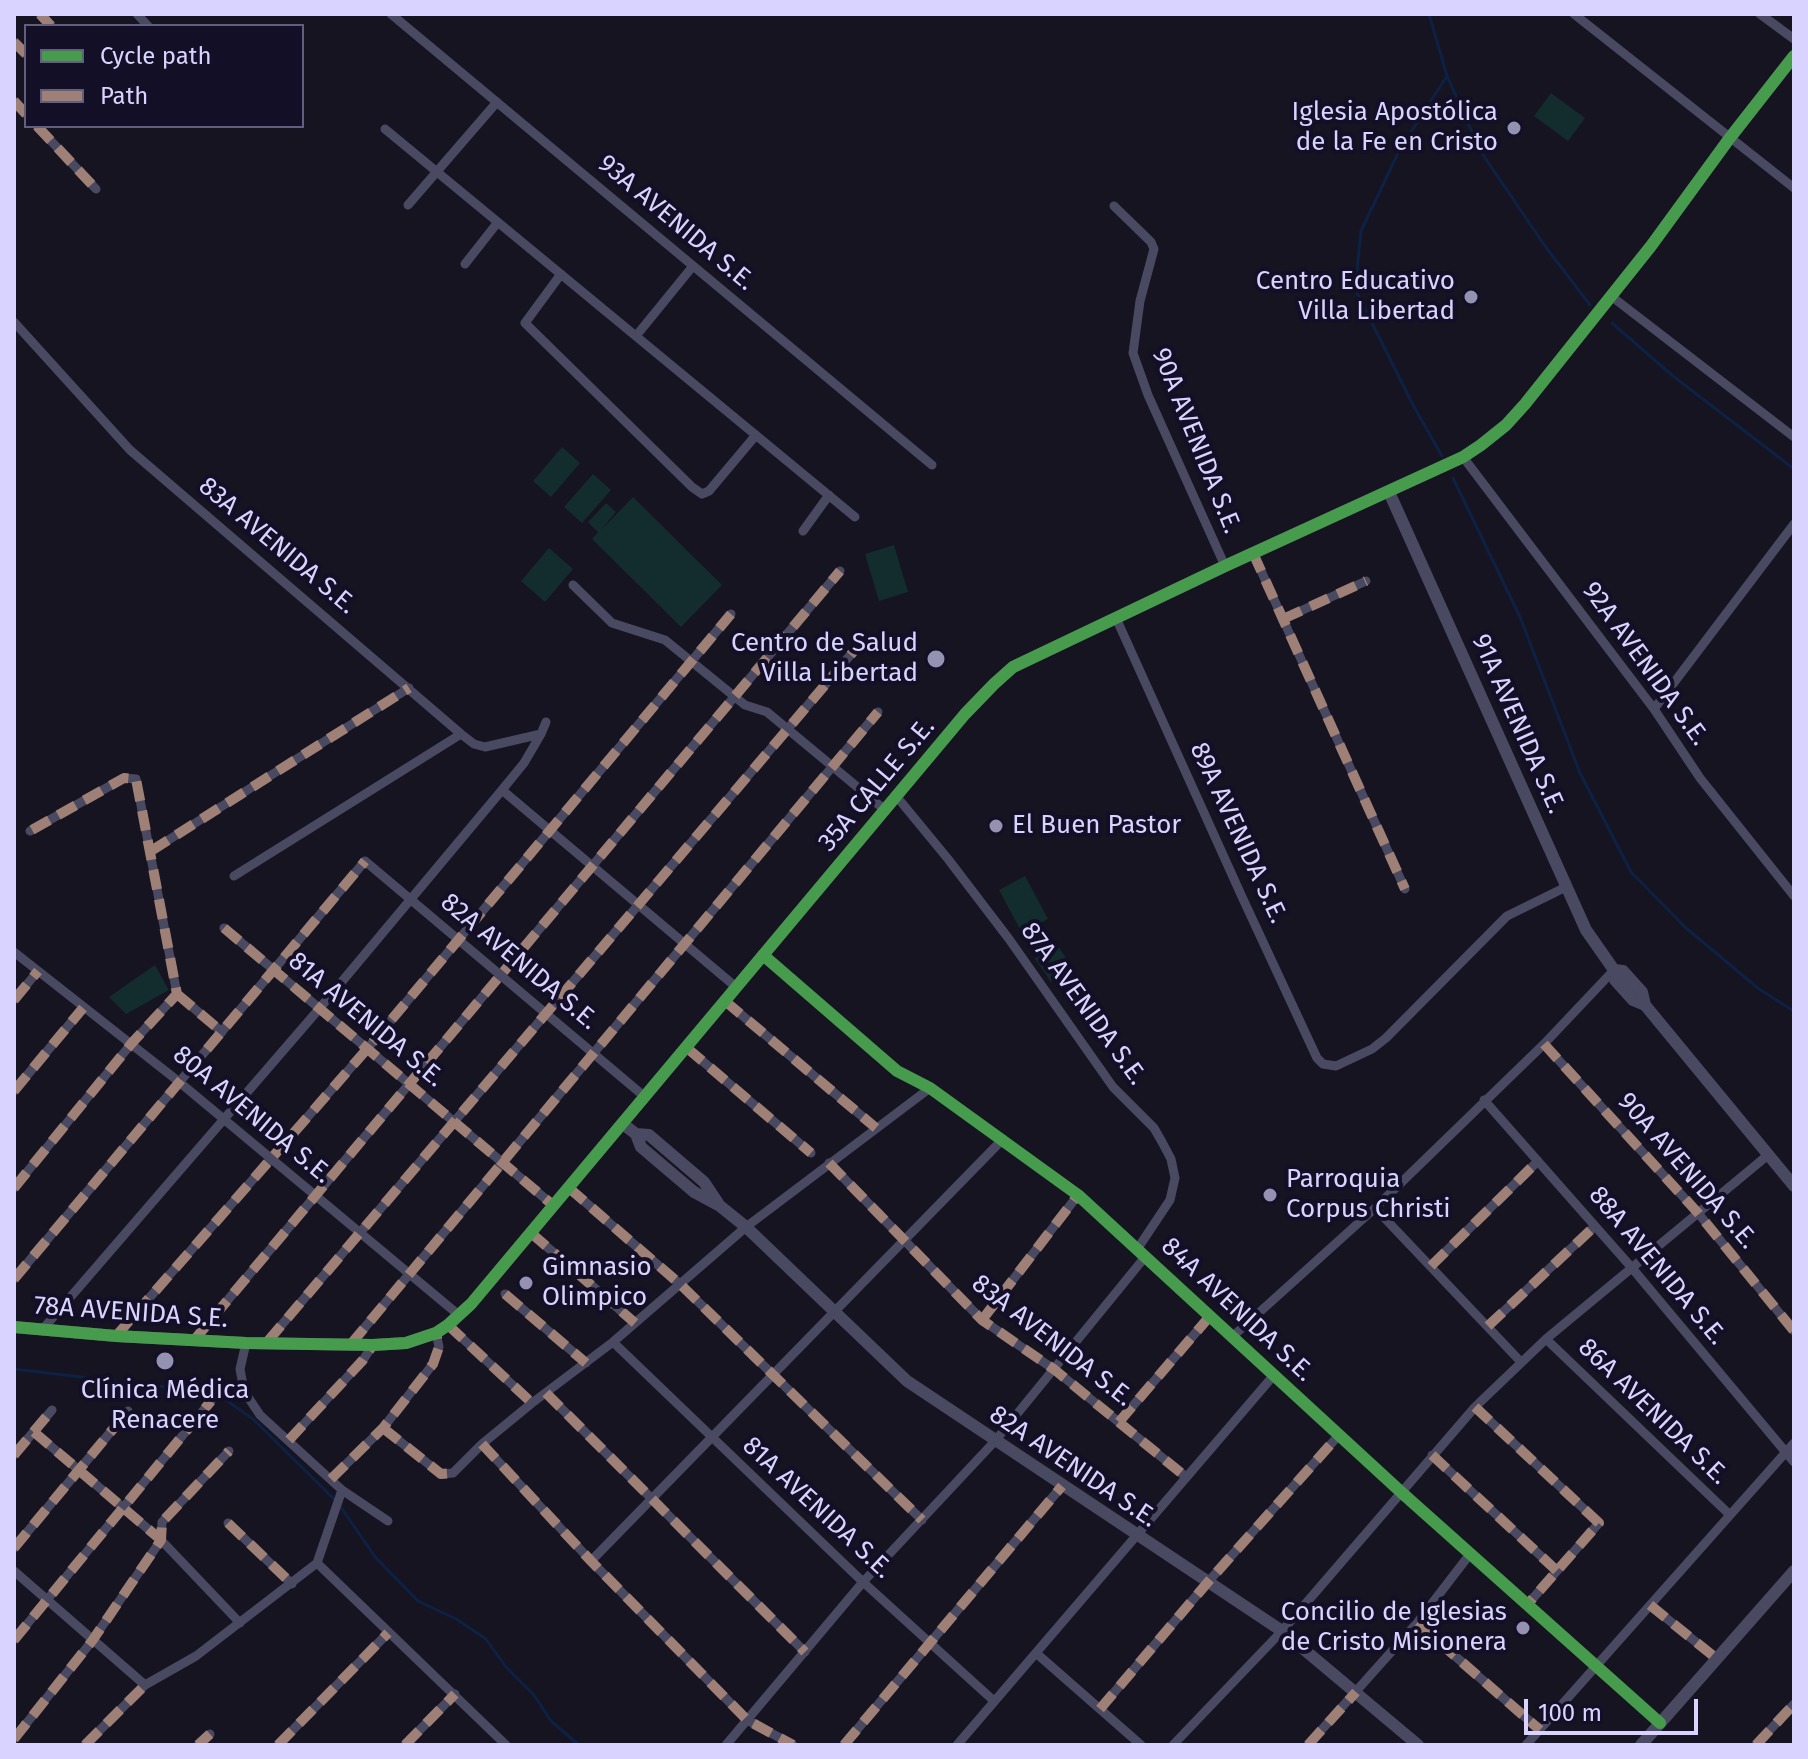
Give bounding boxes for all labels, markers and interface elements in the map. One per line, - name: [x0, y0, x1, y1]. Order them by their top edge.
- legend: [24, 24, 304, 128]
- text: Cycle path: [100, 42, 212, 70]
- text: Path: [100, 82, 148, 110]
- place label: Iglesia Apostólica de la Fe en Cristo: [1292, 97, 1498, 158]
- marker: Iglesia Apostólica de la Fe en Cristo: [1505, 119, 1523, 137]
- street label: 93A AVENIDA S.E.: [591, 148, 761, 298]
- place label: Centro Educativo Villa Libertad: [1256, 266, 1455, 328]
- marker: Centro Educativo Villa Libertad: [1462, 288, 1480, 306]
- street label: 90A AVENIDA S.E.: [1145, 344, 1247, 538]
- street label: 83A AVENIDA S.E.: [192, 471, 362, 621]
- street label: 92A AVENIDA S.E.: [1575, 576, 1715, 752]
- place label: Centro de Salud Villa Libertad: [731, 628, 918, 690]
- street label: 91A AVENIDA S.E.: [1464, 629, 1572, 819]
- marker: Centro de Salud Villa Libertad: [925, 648, 947, 670]
- street label: 35A CALLE S.E.: [812, 712, 942, 858]
- street label: 89A AVENIDA S.E.: [1182, 737, 1294, 929]
- place label: El Buen Pastor: [1012, 810, 1181, 842]
- marker: El Buen Pastor: [987, 817, 1005, 835]
- street label: 82A AVENIDA S.E.: [434, 887, 604, 1037]
- street label: 87A AVENIDA S.E.: [1013, 916, 1153, 1092]
- street label: 81A AVENIDA S.E.: [282, 946, 450, 1094]
- street label: 80A AVENIDA S.E.: [166, 1039, 338, 1191]
- street label: 90A AVENIDA S.E.: [1611, 1086, 1763, 1256]
- place label: Parroquia Corpus Christi: [1286, 1164, 1451, 1226]
- street label: 88A AVENIDA S.E.: [1582, 1180, 1732, 1352]
- marker: Parroquia Corpus Christi: [1261, 1186, 1279, 1204]
- street label: 84A AVENIDA S.E.: [1154, 1231, 1320, 1389]
- place label: Gimnasio Olimpico: [542, 1252, 652, 1314]
- street label: 83A AVENIDA S.E.: [965, 1268, 1139, 1414]
- marker: Gimnasio Olimpico: [517, 1274, 535, 1292]
- street label: 78A AVENIDA S.E.: [33, 1291, 229, 1335]
- street label: 86A AVENIDA S.E.: [1571, 1332, 1735, 1492]
- marker: Clínica Médica Renacere: [154, 1350, 176, 1372]
- place label: Clínica Médica Renacere: [81, 1375, 249, 1436]
- street label: 82A AVENIDA S.E.: [983, 1399, 1163, 1535]
- street label: 81A AVENIDA S.E.: [736, 1431, 898, 1585]
- place label: Concilio de Iglesias de Cristo Misionera: [1281, 1597, 1507, 1658]
- marker: Concilio de Iglesias de Cristo Misionera: [1514, 1619, 1532, 1637]
- scale bar: [1528, 1683, 1702, 1733]
- text: 100 m: [1538, 1699, 1602, 1727]

